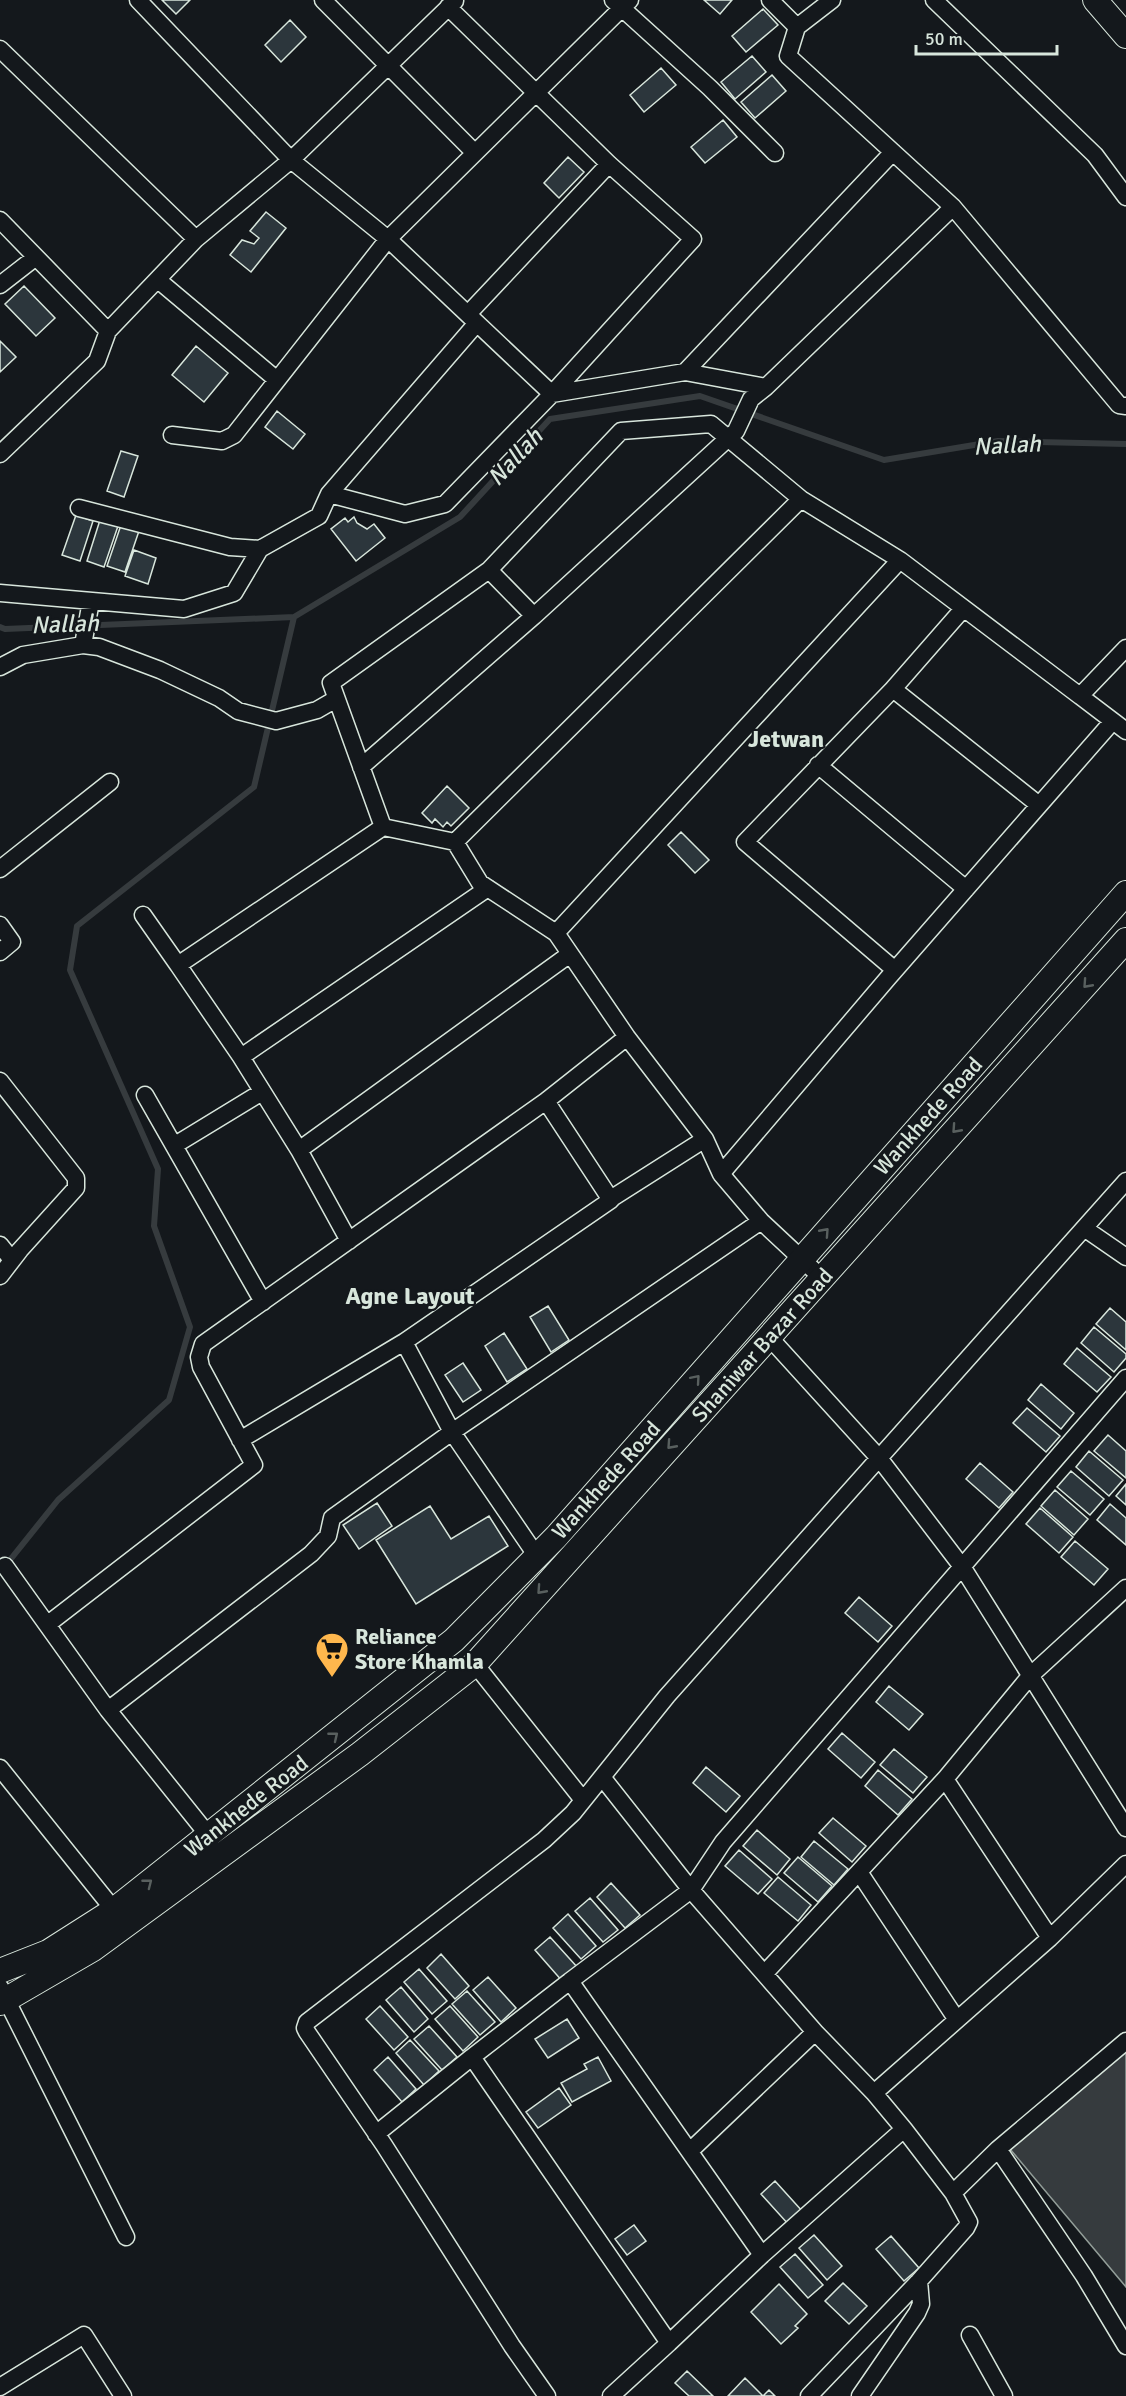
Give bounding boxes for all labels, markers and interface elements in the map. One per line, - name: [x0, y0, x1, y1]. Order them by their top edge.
- scale bar: [916, 18, 1057, 56]
- text: 50 m: [925, 28, 963, 50]
- water label: Nallah: [481, 421, 550, 492]
- water label: Nallah: [972, 428, 1042, 462]
- water label: Nallah: [31, 608, 100, 640]
- district label: Jetwan: [748, 724, 824, 754]
- one-way arrow: [1083, 977, 1094, 988]
- street label: Wankhede Road: [868, 1051, 988, 1181]
- one-way arrow: [952, 1122, 963, 1133]
- one-way arrow: [818, 1228, 829, 1239]
- street label: Shaniwar Bazar Road: [686, 1262, 838, 1428]
- district label: Agne Layout: [345, 1281, 475, 1311]
- one-way arrow: [689, 1375, 700, 1385]
- street label: Wankhede Road: [546, 1415, 666, 1545]
- one-way arrow: [667, 1439, 678, 1449]
- one-way arrow: [537, 1584, 548, 1594]
- place label: Reliance Store Khamla: [355, 1623, 484, 1675]
- supermarket icon: Reliance Store Khamla: [314, 1631, 350, 1678]
- one-way arrow: [327, 1733, 338, 1744]
- street label: Wankhede Road: [179, 1749, 313, 1863]
- one-way arrow: [141, 1880, 152, 1891]

